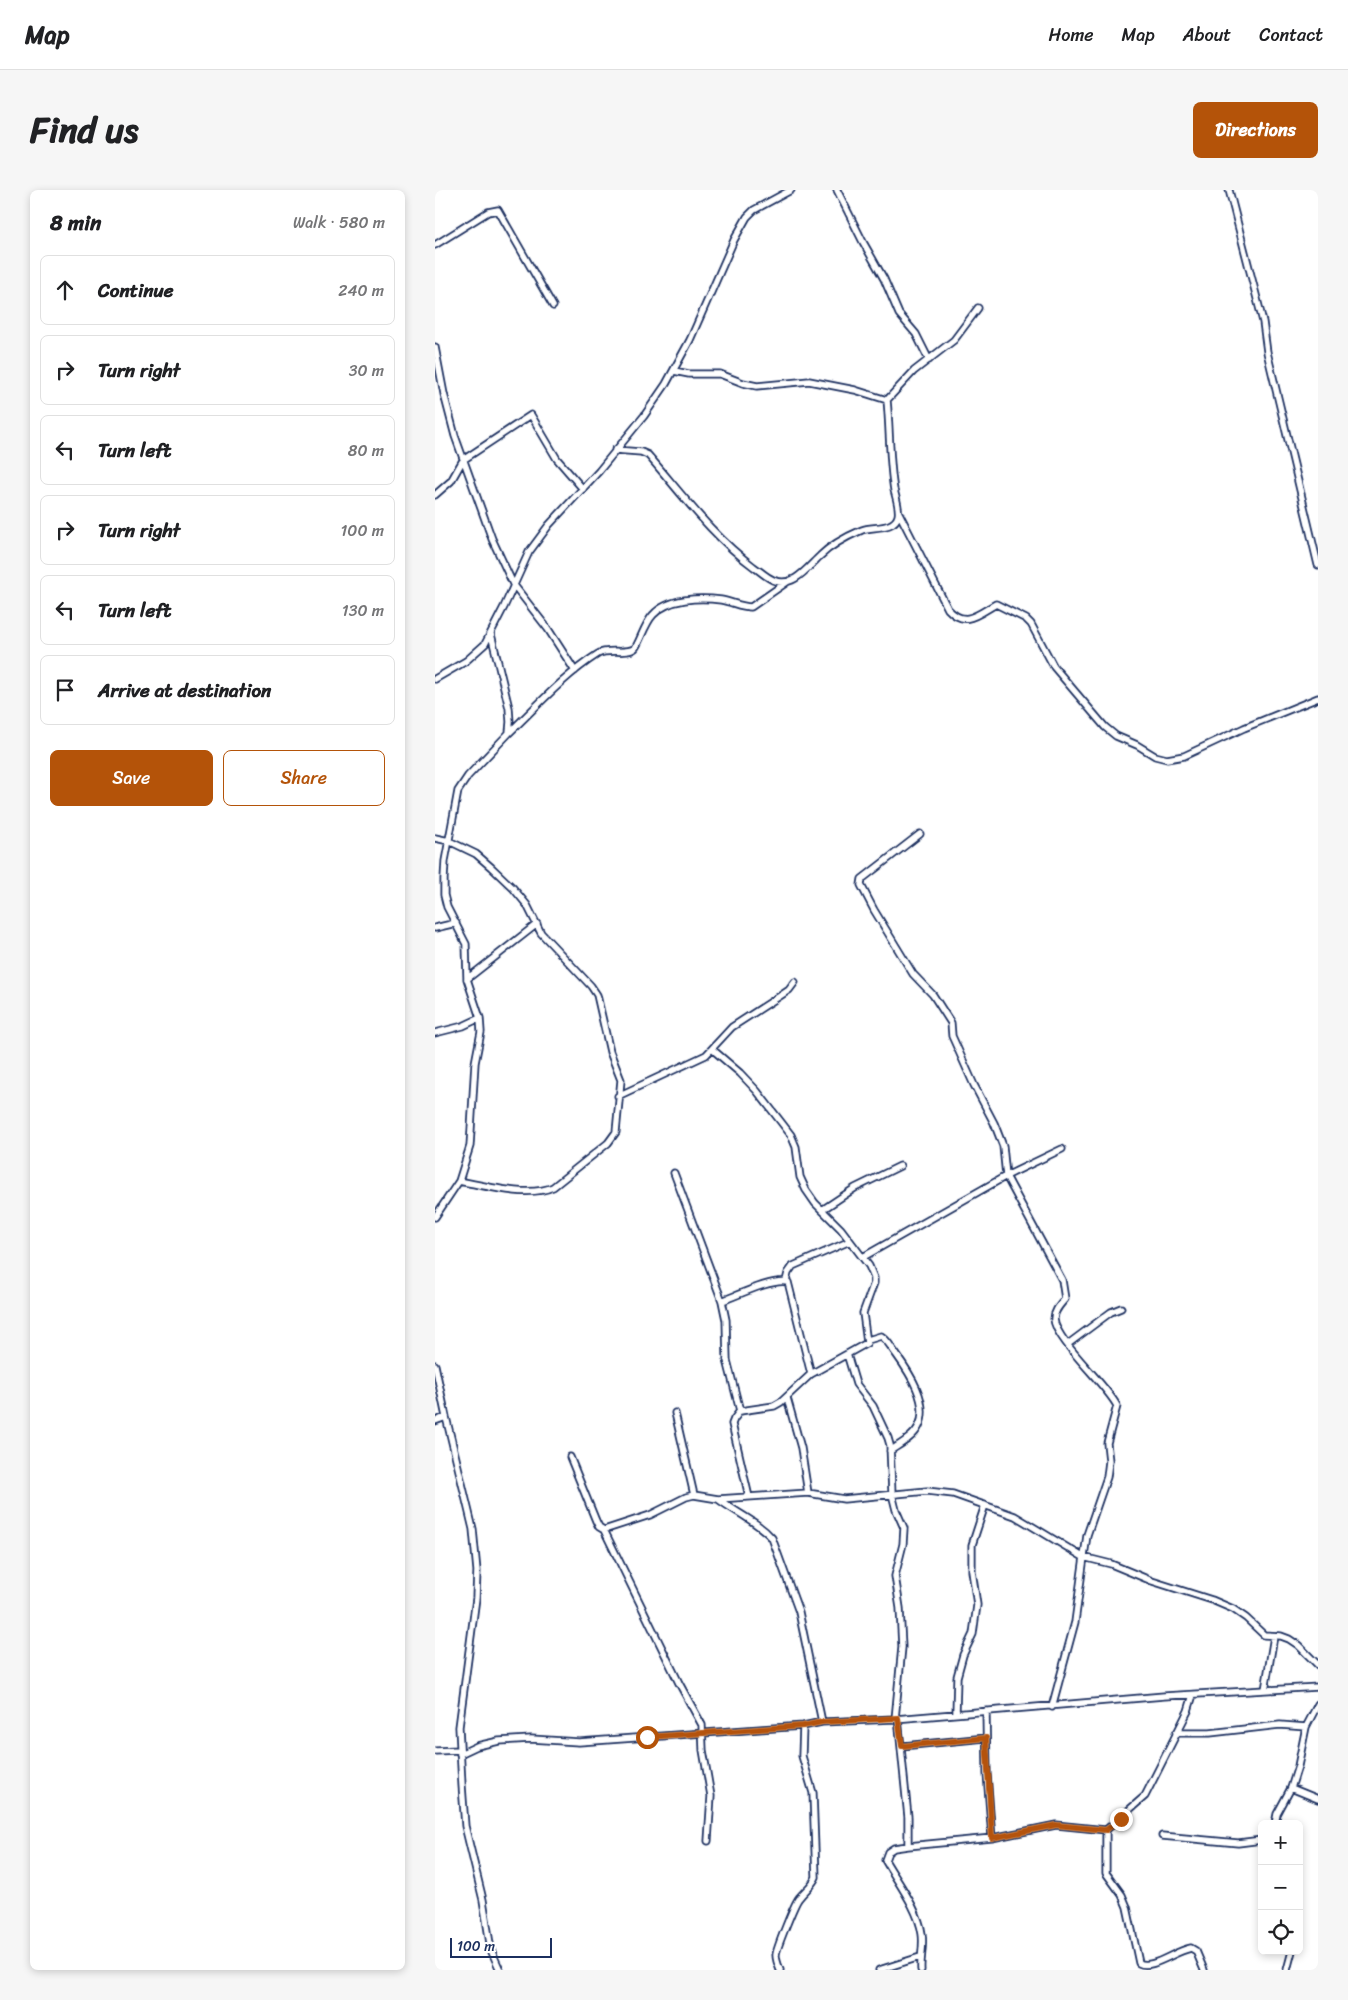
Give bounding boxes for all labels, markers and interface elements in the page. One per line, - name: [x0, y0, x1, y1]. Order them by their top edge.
- text: Map: [25, 14, 69, 56]
- text: Home: [1049, 19, 1094, 51]
- text: Map: [1122, 19, 1155, 51]
- text: About: [1183, 19, 1231, 51]
- text: Contact: [1259, 19, 1323, 51]
- text: Find us: [30, 99, 138, 161]
- button: Directions: [1193, 102, 1318, 158]
- text: 8 min: [50, 204, 101, 242]
- text: Walk · 580 m: [293, 208, 385, 237]
- text: Continue: [98, 274, 174, 307]
- icon: ahead: [51, 276, 79, 304]
- text: 240 m: [338, 276, 384, 305]
- text: Turn right: [98, 354, 180, 387]
- icon: right: [51, 356, 79, 384]
- text: 30 m: [349, 356, 384, 385]
- text: Turn left: [98, 434, 171, 467]
- icon: left: [51, 436, 79, 464]
- text: 80 m: [348, 436, 384, 465]
- text: Turn right: [98, 514, 180, 547]
- icon: right: [51, 516, 79, 544]
- text: 100 m: [340, 516, 384, 545]
- text: Turn left: [98, 594, 171, 627]
- icon: left: [51, 596, 79, 624]
- text: 130 m: [342, 596, 384, 625]
- text: Arrive at destination: [98, 674, 271, 707]
- icon: arrive: [51, 676, 79, 704]
- button: Save: [50, 750, 213, 806]
- button: Share: [223, 750, 385, 806]
- route start: [636, 1726, 659, 1749]
- route end: [1110, 1808, 1133, 1831]
- map controls: [1258, 1820, 1303, 1955]
- button: +: [1258, 1820, 1303, 1865]
- button: −: [1258, 1865, 1303, 1910]
- button: locate: [1258, 1910, 1303, 1955]
- text: 100 m: [457, 1934, 495, 1959]
- scale bar: [450, 1935, 553, 1958]

